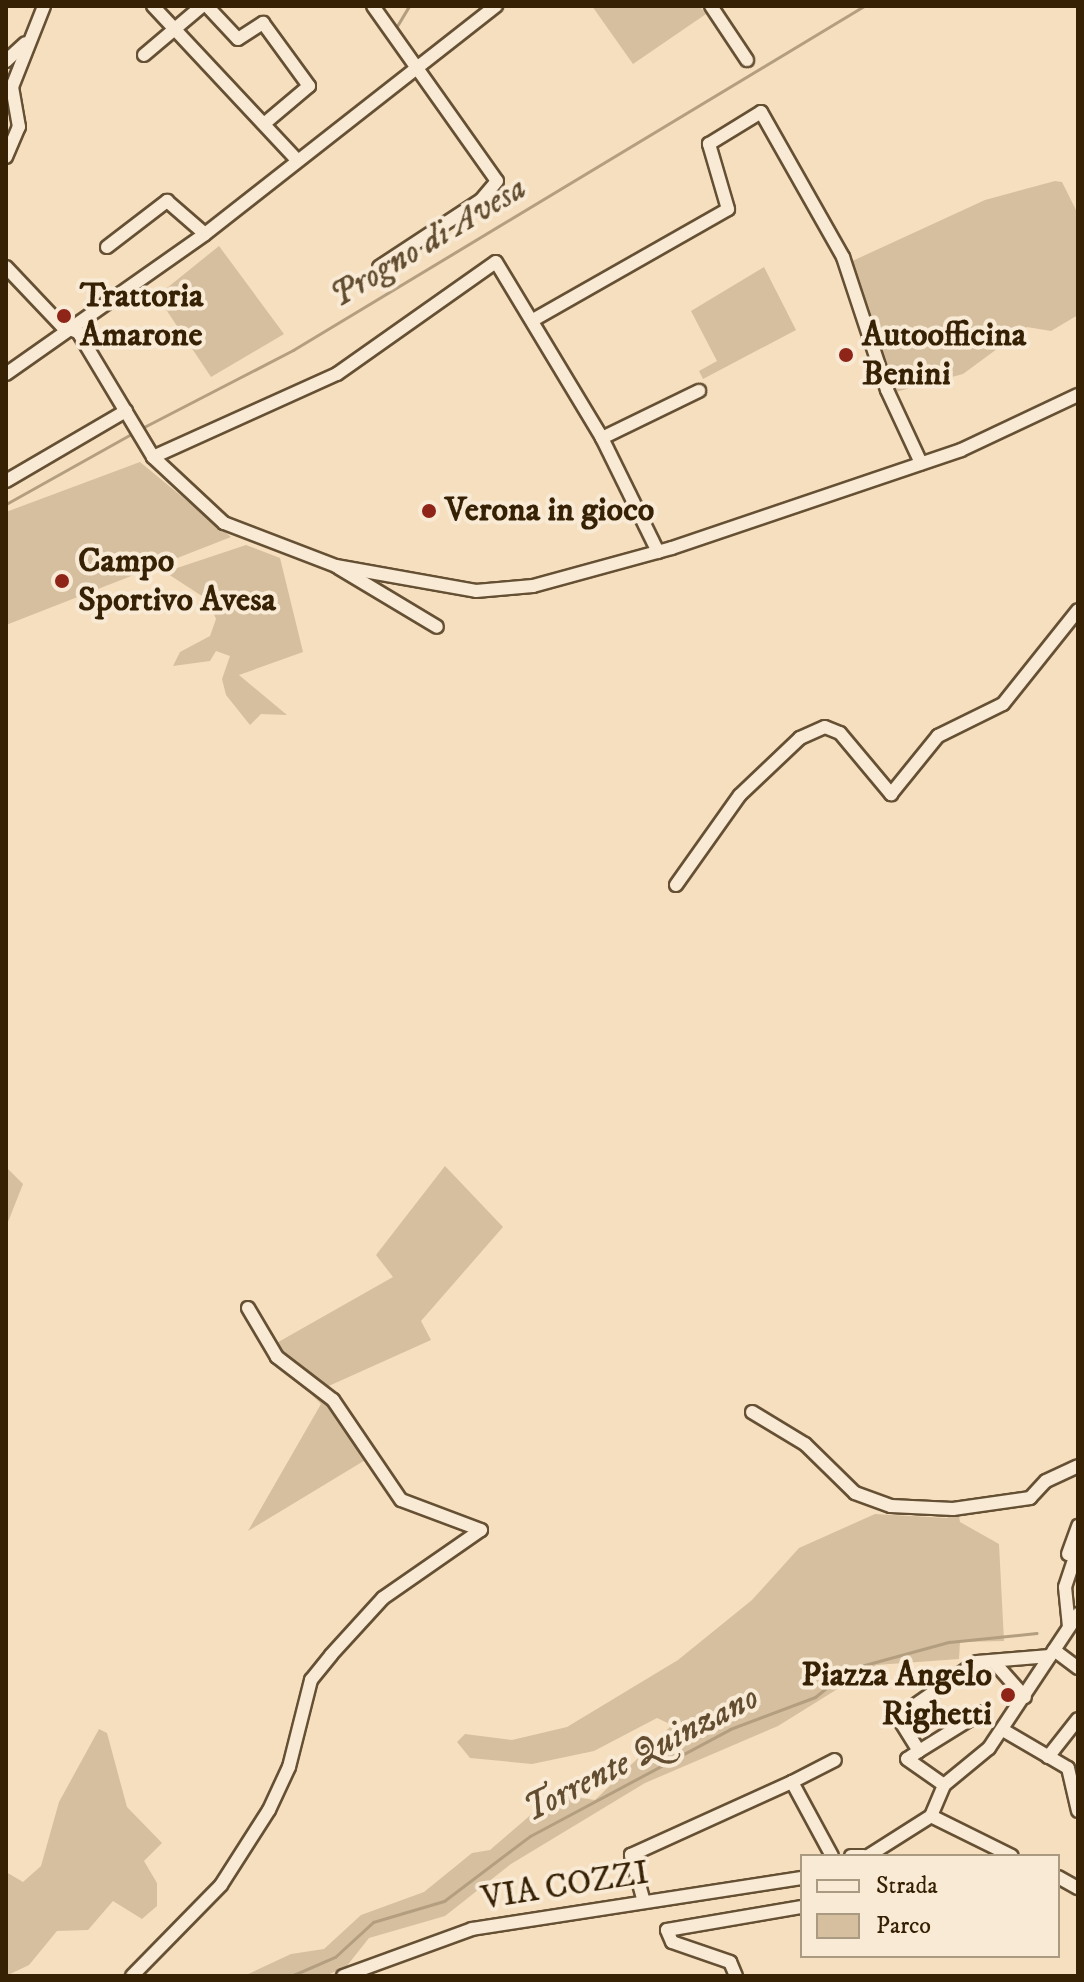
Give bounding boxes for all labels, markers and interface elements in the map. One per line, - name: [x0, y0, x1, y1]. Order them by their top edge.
- water label: Progno di Avesa: [322, 166, 534, 318]
- place label: Trattoria Amarone: [80, 276, 203, 356]
- marker: Trattoria Amarone: [55, 307, 73, 325]
- place label: Autoofficina Benini: [862, 315, 1026, 394]
- marker: Autoofficina Benini: [837, 346, 855, 364]
- place label: Verona in gioco: [445, 491, 654, 531]
- marker: Verona in gioco: [420, 502, 438, 520]
- place label: Campo Sportivo Avesa: [78, 541, 276, 620]
- marker: Campo Sportivo Avesa: [53, 572, 71, 590]
- place label: Piazza Angelo Righetti: [801, 1655, 992, 1734]
- water label: Torrente Quinzano: [516, 1676, 766, 1832]
- marker: Piazza Angelo Righetti: [999, 1686, 1017, 1704]
- street label: VIA COZZI: [478, 1853, 652, 1919]
- legend: [800, 1854, 1060, 1958]
- text: Strada: [876, 1871, 938, 1901]
- text: Parco: [876, 1911, 931, 1941]

